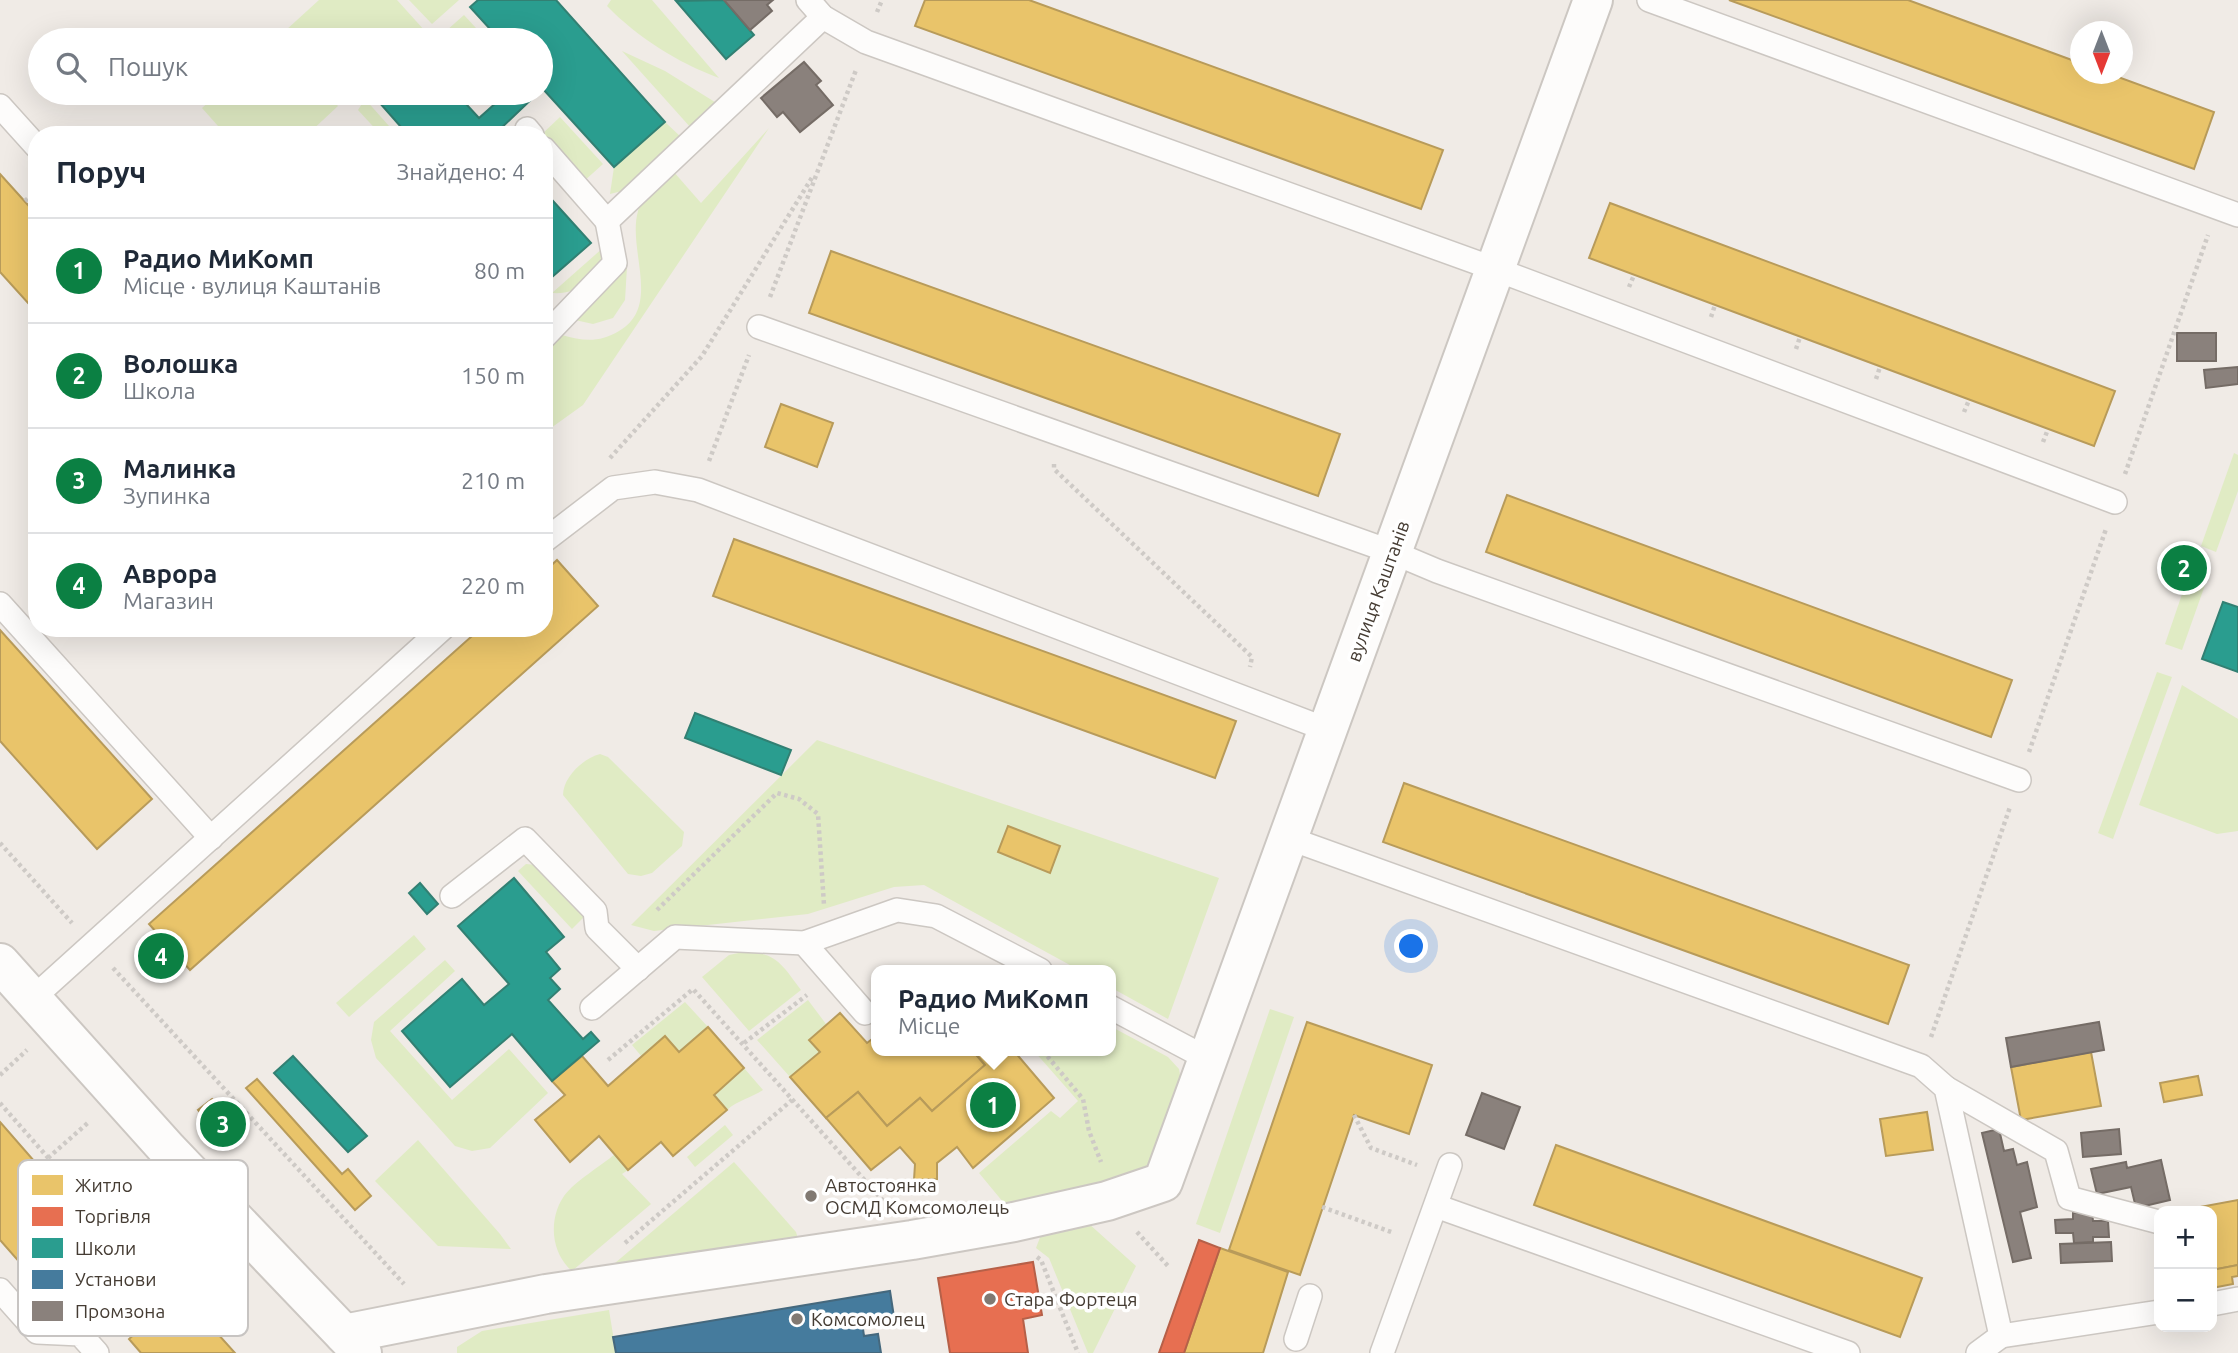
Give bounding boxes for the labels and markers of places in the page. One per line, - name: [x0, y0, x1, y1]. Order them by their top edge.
- pin: 2: [2161, 542, 2207, 594]
- pin: 4: [138, 930, 184, 982]
- pin: 1: [970, 1079, 1016, 1131]
- pin: 3: [200, 1098, 246, 1150]
- place label: Автостоянка ОСМД Комсомолець: [825, 1174, 1009, 1218]
- marker: Автостоянка ОСМД Комсомолець: [803, 1188, 819, 1204]
- place label: Стара Фортеця: [1004, 1288, 1138, 1310]
- marker: Стара Фортеця: [982, 1291, 998, 1307]
- place label: Комсомолец: [811, 1308, 925, 1330]
- marker: Комсомолец: [789, 1311, 805, 1327]

